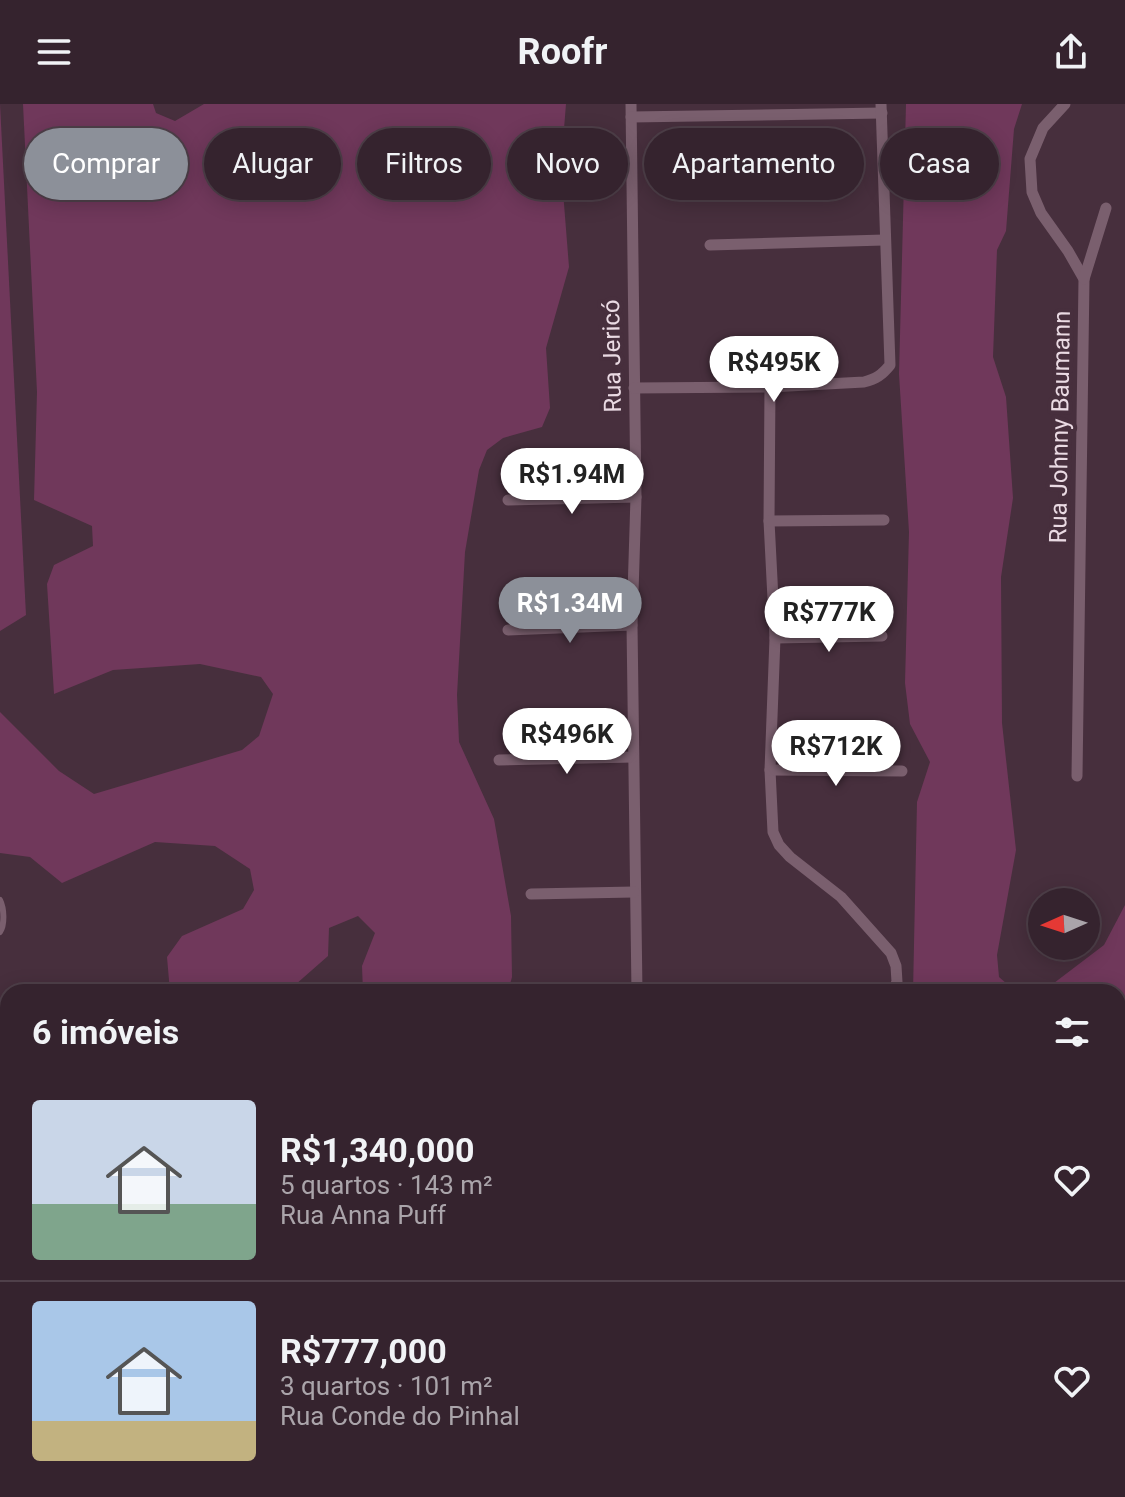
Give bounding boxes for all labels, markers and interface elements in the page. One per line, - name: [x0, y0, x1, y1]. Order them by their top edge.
- icon: menu: [32, 30, 76, 74]
- icon: share: [1049, 30, 1093, 74]
- text: Roofr: [518, 31, 607, 73]
- chip: Comprar: [24, 128, 188, 200]
- chip: Alugar: [204, 128, 341, 200]
- chip: Filtros: [357, 128, 491, 200]
- chip: Novo: [507, 128, 628, 200]
- chip: Apartamento: [644, 128, 864, 200]
- chip: Casa: [880, 128, 999, 200]
- street label: Rua Jericó: [597, 299, 627, 413]
- street label: Rua Johnny Baumann: [1044, 310, 1076, 544]
- pin: R$495K: [709, 336, 839, 404]
- text: R$495K: [728, 347, 820, 377]
- pin: R$1.94M: [498, 448, 646, 516]
- text: R$1.94M: [519, 459, 625, 489]
- pin: R$1.34M: [496, 577, 644, 645]
- pin: R$777K: [764, 586, 894, 654]
- text: R$1.34M: [517, 588, 623, 618]
- text: R$777K: [783, 597, 875, 627]
- pin: R$496K: [502, 708, 632, 776]
- text: R$496K: [521, 719, 613, 749]
- pin: R$712K: [771, 720, 901, 788]
- text: R$712K: [790, 731, 882, 761]
- north arrow: [1028, 888, 1100, 960]
- map controls: [1028, 888, 1100, 960]
- icon: filters: [1050, 1010, 1094, 1054]
- text: 6 imóveis: [32, 1012, 179, 1052]
- text: R$1,340,000: [280, 1130, 475, 1170]
- icon: home: [96, 1132, 192, 1228]
- icon: heart: [1050, 1158, 1094, 1202]
- text: 5 quartos · 143 m²: [280, 1170, 493, 1200]
- text: Rua Anna Puff: [280, 1200, 446, 1230]
- text: R$777,000: [280, 1331, 447, 1371]
- icon: home: [96, 1333, 192, 1429]
- icon: heart: [1050, 1359, 1094, 1403]
- text: 3 quartos · 101 m²: [280, 1371, 493, 1401]
- text: Rua Conde do Pinhal: [280, 1401, 520, 1431]

